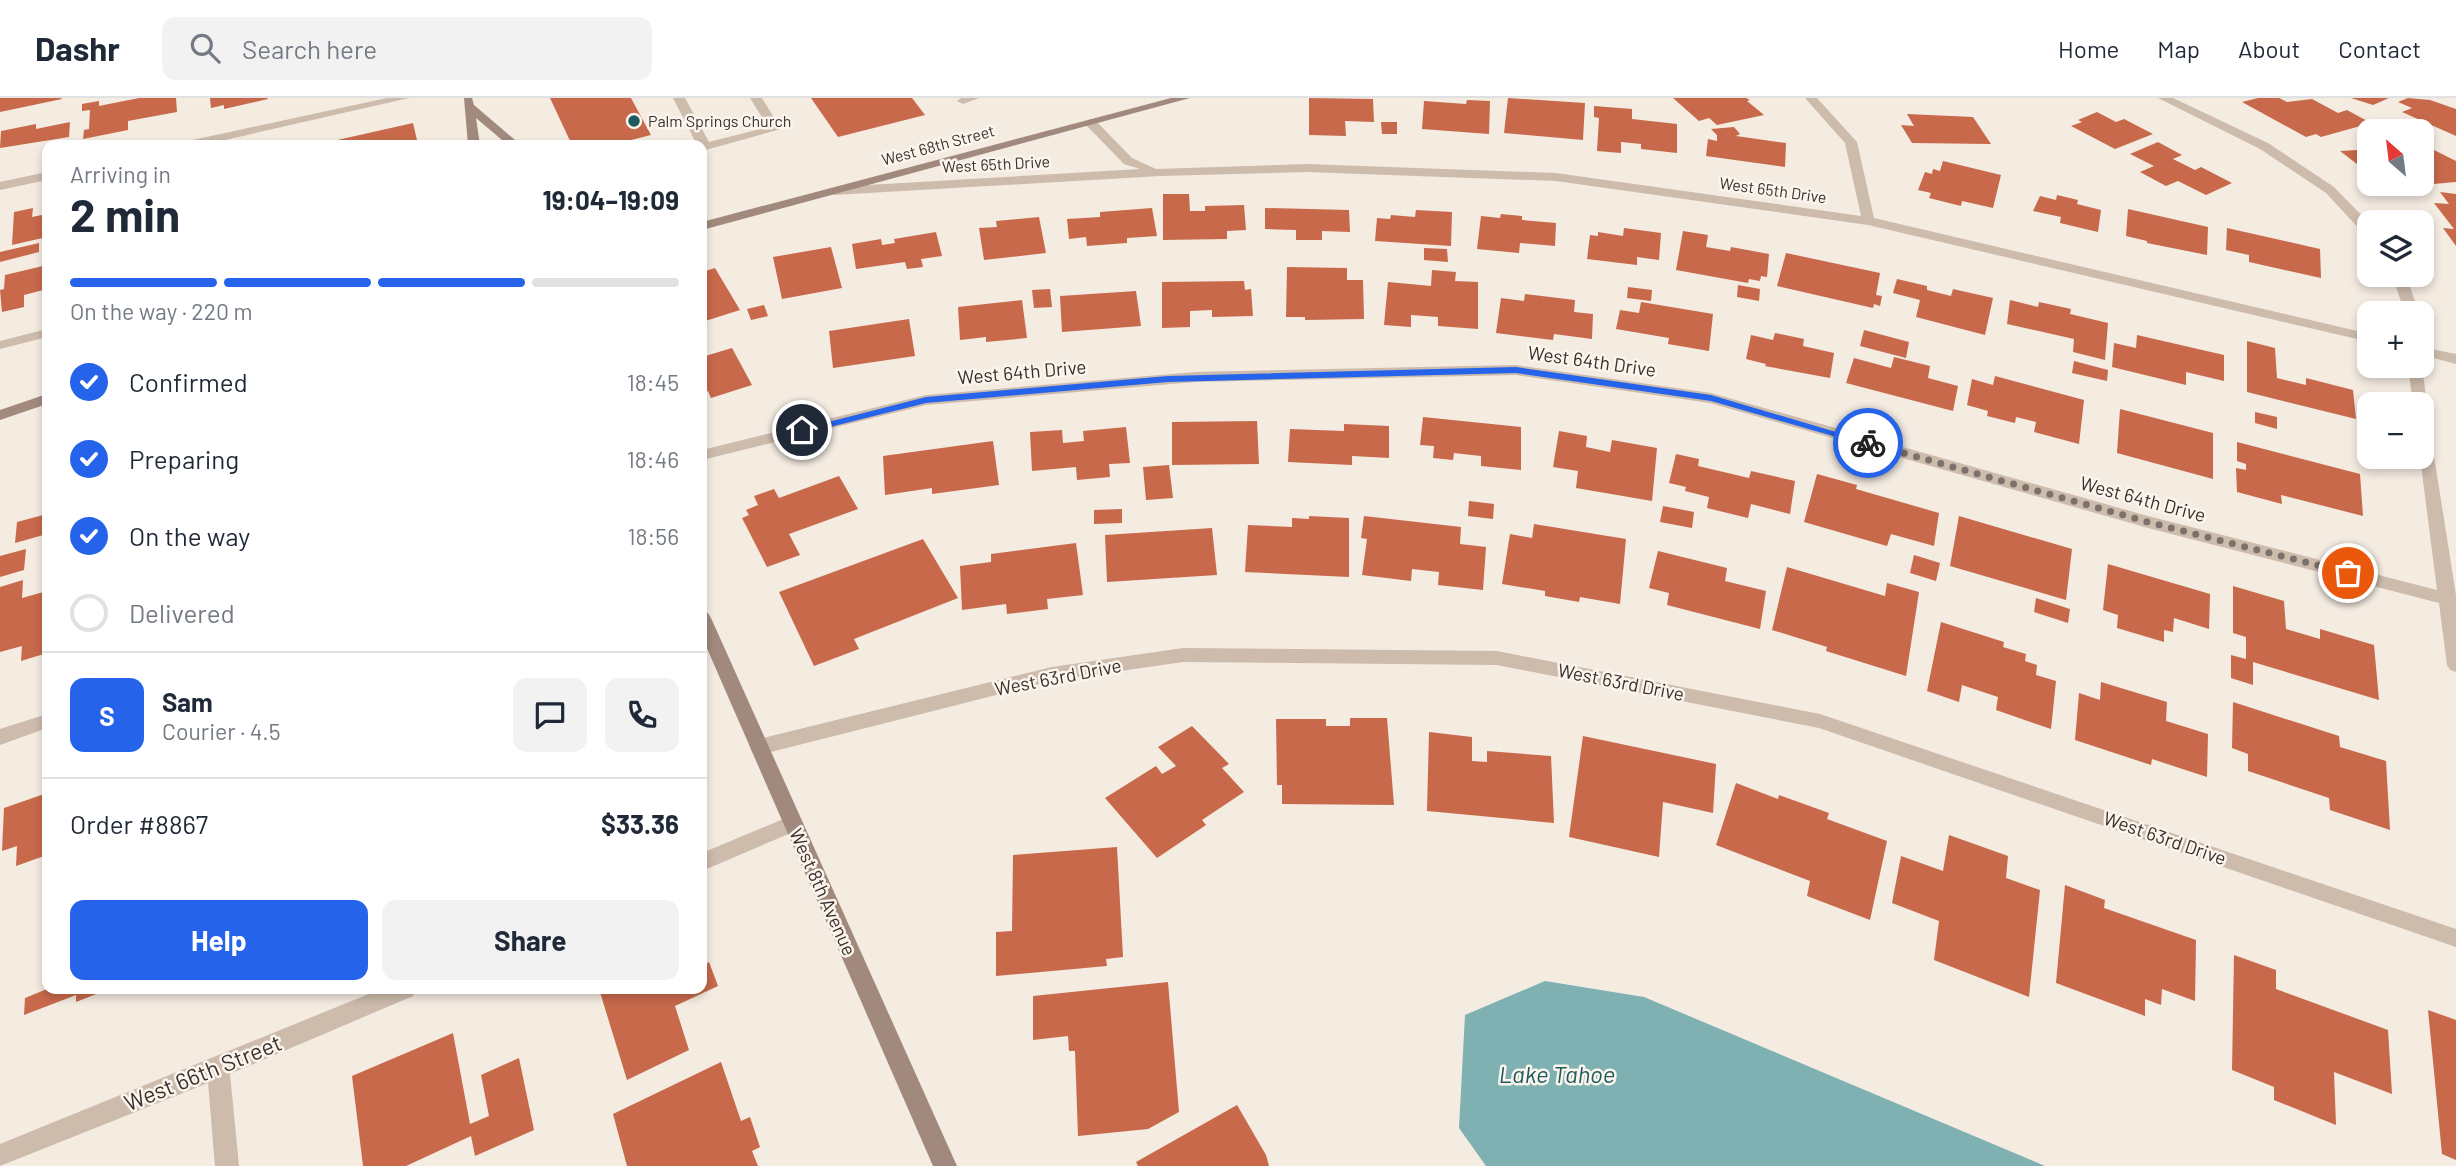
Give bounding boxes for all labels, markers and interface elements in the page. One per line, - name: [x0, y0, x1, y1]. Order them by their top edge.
- search box: [162, 17, 652, 80]
- text: Dashr: [35, 28, 120, 68]
- icon: search: [186, 29, 224, 67]
- text: Search here: [242, 33, 377, 64]
- text: Home: [2058, 34, 2119, 63]
- text: Map: [2157, 34, 2200, 63]
- text: About: [2238, 34, 2300, 63]
- text: Contact: [2338, 34, 2421, 63]
- place label: Palm Springs Church: [648, 111, 791, 130]
- marker: Palm Springs Church: [626, 113, 642, 129]
- north arrow: [2357, 119, 2434, 196]
- map controls: [2357, 119, 2434, 469]
- street label: West 68th Street: [879, 120, 996, 169]
- street label: West 65th Drive: [941, 151, 1050, 176]
- text: Arriving in: [70, 160, 171, 188]
- street label: West 65th Drive: [1718, 173, 1828, 206]
- text: 19:04–19:09: [542, 184, 679, 215]
- text: 2 min: [70, 186, 180, 241]
- button: layers: [2357, 210, 2434, 287]
- text: On the way · 220 m: [70, 297, 253, 325]
- button: +: [2357, 301, 2434, 378]
- street label: West 64th Drive: [1527, 340, 1658, 381]
- street label: West 64th Drive: [957, 354, 1087, 389]
- icon: check: [70, 363, 108, 401]
- text: Confirmed: [129, 366, 248, 397]
- text: 18:45: [627, 368, 679, 396]
- button: −: [2357, 392, 2434, 469]
- pin: [772, 400, 832, 460]
- courier: [1833, 408, 1903, 478]
- icon: home: [783, 411, 821, 449]
- icon: bike: [1849, 424, 1887, 462]
- icon: check: [70, 440, 108, 478]
- text: Preparing: [129, 443, 239, 474]
- text: 18:46: [627, 445, 679, 473]
- street label: West 64th Drive: [2078, 471, 2208, 526]
- icon: check: [70, 517, 108, 555]
- text: On the way: [129, 520, 250, 551]
- text: 18:56: [628, 522, 679, 550]
- pin: [2318, 543, 2378, 603]
- icon: bag: [2329, 554, 2367, 592]
- text: Delivered: [129, 597, 235, 628]
- street label: West 63rd Drive: [993, 653, 1123, 700]
- street label: West 63rd Drive: [1556, 658, 1686, 705]
- button: chat: [513, 678, 587, 752]
- button: phone: [605, 678, 679, 752]
- text: Sam: [162, 686, 213, 717]
- text: S: [99, 700, 115, 731]
- text: Courier · 4.5: [162, 717, 281, 745]
- street label: West 63rd Drive: [2101, 806, 2230, 869]
- text: Order #8867: [70, 808, 208, 839]
- text: $33.36: [601, 808, 679, 839]
- street label: West 8th Avenue: [785, 825, 862, 959]
- button: Help: [70, 900, 368, 980]
- button: Share: [382, 900, 679, 980]
- street label: West 66th Street: [120, 1028, 285, 1116]
- water label: Lake Tahoe: [1499, 1059, 1615, 1088]

